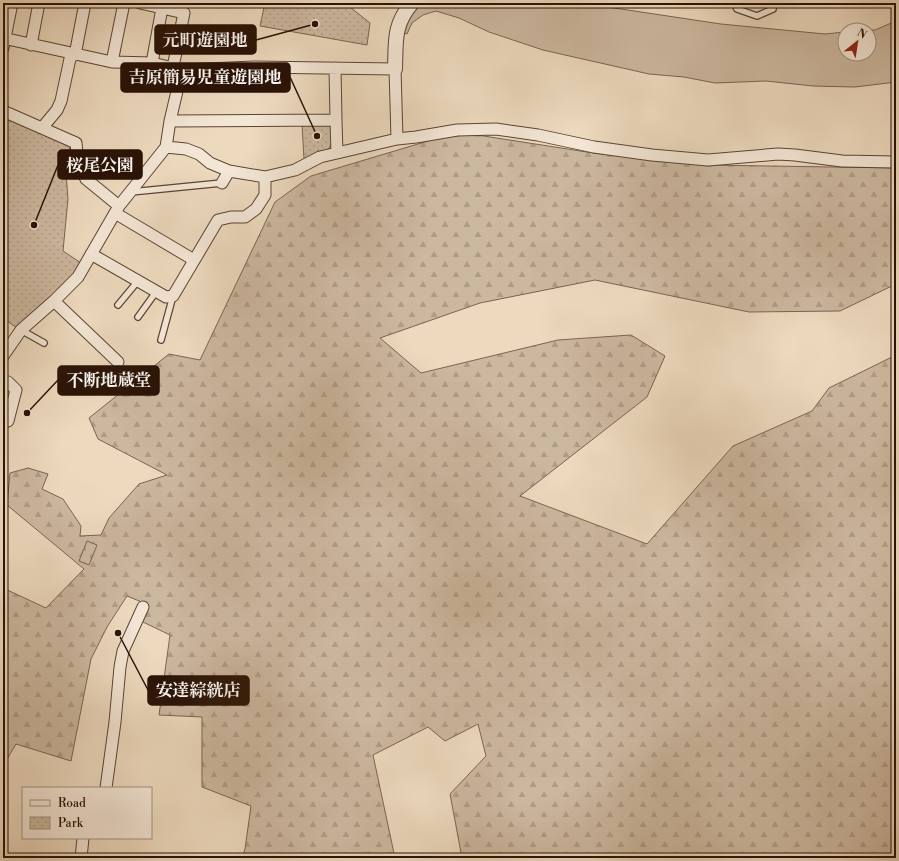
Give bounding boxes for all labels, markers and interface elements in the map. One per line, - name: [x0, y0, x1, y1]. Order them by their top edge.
- north arrow: [837, 22, 877, 62]
- callout: 元町遊園地: [155, 25, 256, 54]
- text: N: [854, 26, 869, 43]
- text: 元町遊園地: [163, 30, 248, 52]
- callout: 吉原簡易児童遊園地: [121, 63, 290, 92]
- text: 吉原簡易児童遊園地: [129, 67, 282, 89]
- callout: 桜尾公園: [58, 150, 142, 179]
- text: 桜尾公園: [66, 155, 134, 177]
- callout: 不断地蔵堂: [58, 366, 159, 395]
- text: 不断地蔵堂: [67, 370, 152, 392]
- callout: 安達綜絖店: [148, 676, 249, 705]
- text: 安達綜絖店: [156, 680, 241, 702]
- legend: [22, 787, 152, 839]
- text: Road: [58, 796, 86, 811]
- text: Park: [58, 816, 84, 831]

